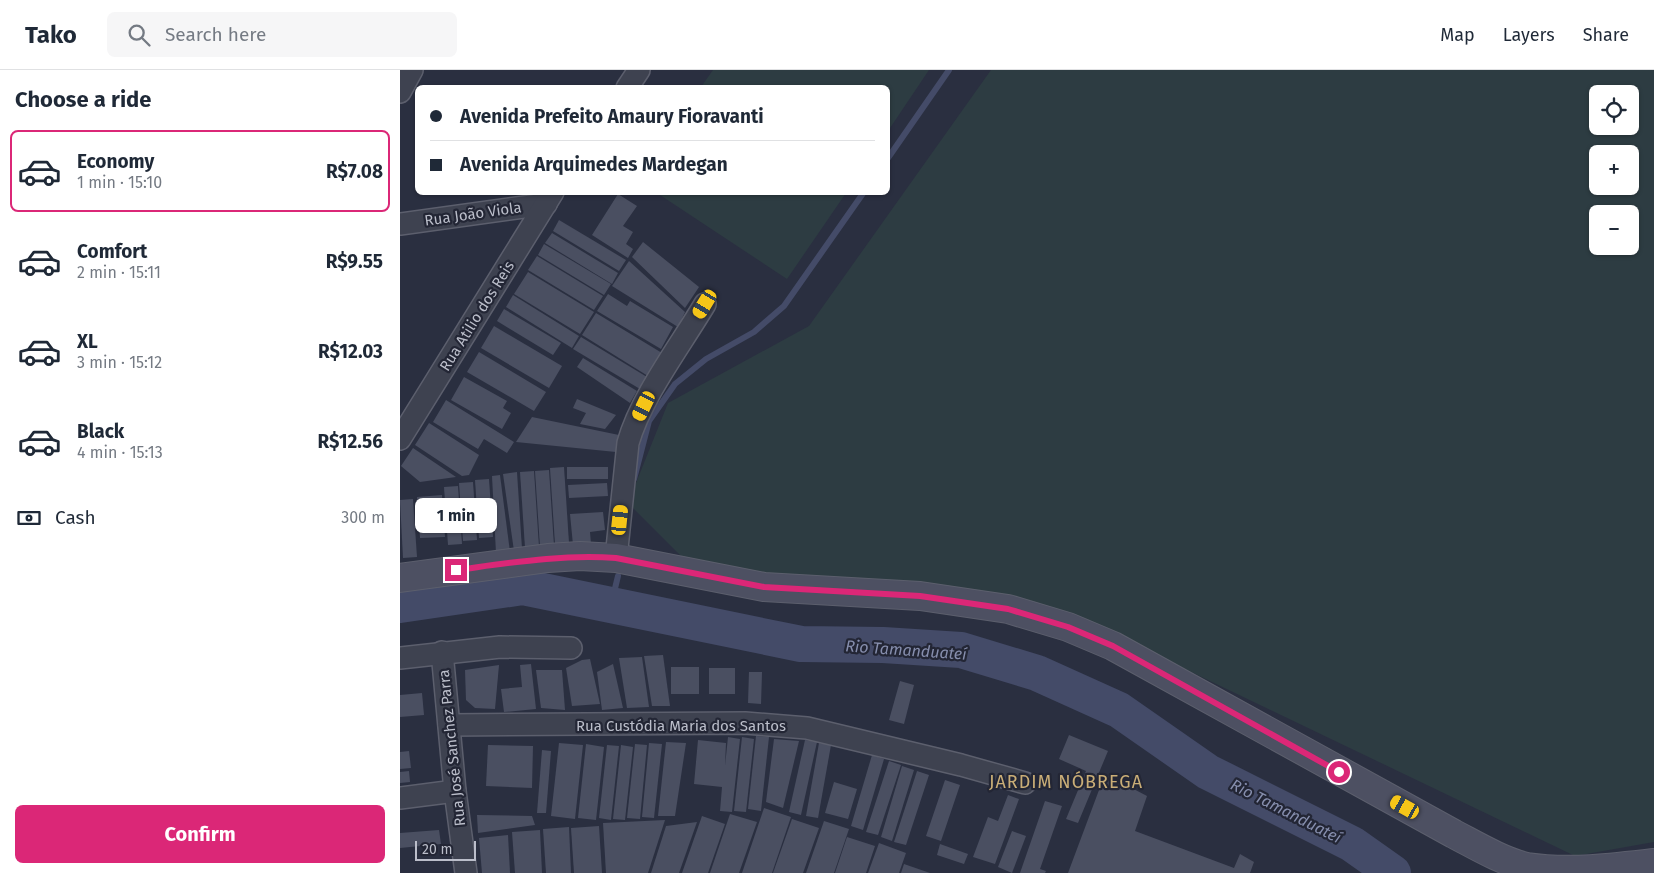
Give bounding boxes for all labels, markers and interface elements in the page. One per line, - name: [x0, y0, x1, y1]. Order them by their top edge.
- search box: [107, 12, 457, 57]
- text: Tako: [25, 21, 77, 49]
- icon: search: [125, 21, 153, 49]
- text: Search here: [165, 23, 266, 46]
- text: Map: [1440, 24, 1475, 46]
- text: Layers: [1503, 24, 1555, 46]
- text: Share: [1583, 24, 1629, 46]
- map controls: [1589, 85, 1639, 255]
- button: locate: [1589, 85, 1639, 135]
- text: Choose a ride: [15, 86, 151, 113]
- text: Avenida Prefeito Amaury Fioravanti: [460, 105, 764, 128]
- button: +: [1589, 145, 1639, 195]
- icon: car: [17, 149, 62, 194]
- text: Economy: [77, 150, 154, 173]
- text: Avenida Arquimedes Mardegan: [460, 153, 728, 176]
- text: R$7.08: [326, 160, 383, 183]
- text: 1 min · 15:10: [77, 173, 162, 192]
- street label: Rua João Viola: [423, 198, 523, 230]
- button: −: [1589, 205, 1639, 255]
- icon: car: [17, 239, 62, 284]
- text: Comfort: [77, 240, 147, 263]
- text: R$9.55: [326, 250, 383, 273]
- street label: Rua Atilio dos Reis: [436, 258, 518, 374]
- text: 2 min · 15:11: [77, 263, 161, 282]
- car: [690, 287, 719, 321]
- icon: car: [17, 329, 62, 374]
- text: XL: [77, 330, 98, 353]
- text: R$12.03: [318, 340, 383, 363]
- text: 3 min · 15:12: [77, 353, 162, 372]
- car: [630, 389, 657, 423]
- icon: car: [17, 419, 62, 464]
- text: Black: [77, 420, 124, 443]
- text: R$12.56: [317, 430, 383, 453]
- text: 4 min · 15:13: [77, 443, 163, 462]
- callout: 1 min: [415, 498, 497, 532]
- icon: cash: [15, 504, 43, 532]
- car: [610, 504, 629, 536]
- text: Cash: [55, 506, 96, 529]
- text: 1 min: [437, 506, 475, 525]
- text: 300 m: [341, 508, 385, 527]
- route end: [445, 559, 467, 581]
- water label: Rio Tamanduateí: [845, 636, 969, 664]
- street label: Rua José Sanchez Parra: [435, 669, 469, 827]
- street label: Rua Custódia Maria dos Santos: [576, 717, 786, 735]
- route start: [1328, 761, 1350, 783]
- district label: JARDIM NÓBREGA: [989, 771, 1143, 793]
- water label: Rio Tamanduateí: [1228, 775, 1346, 848]
- car: [1388, 793, 1421, 821]
- button: Confirm: [15, 805, 385, 863]
- scale bar: [415, 838, 476, 861]
- text: 20 m: [422, 841, 452, 858]

